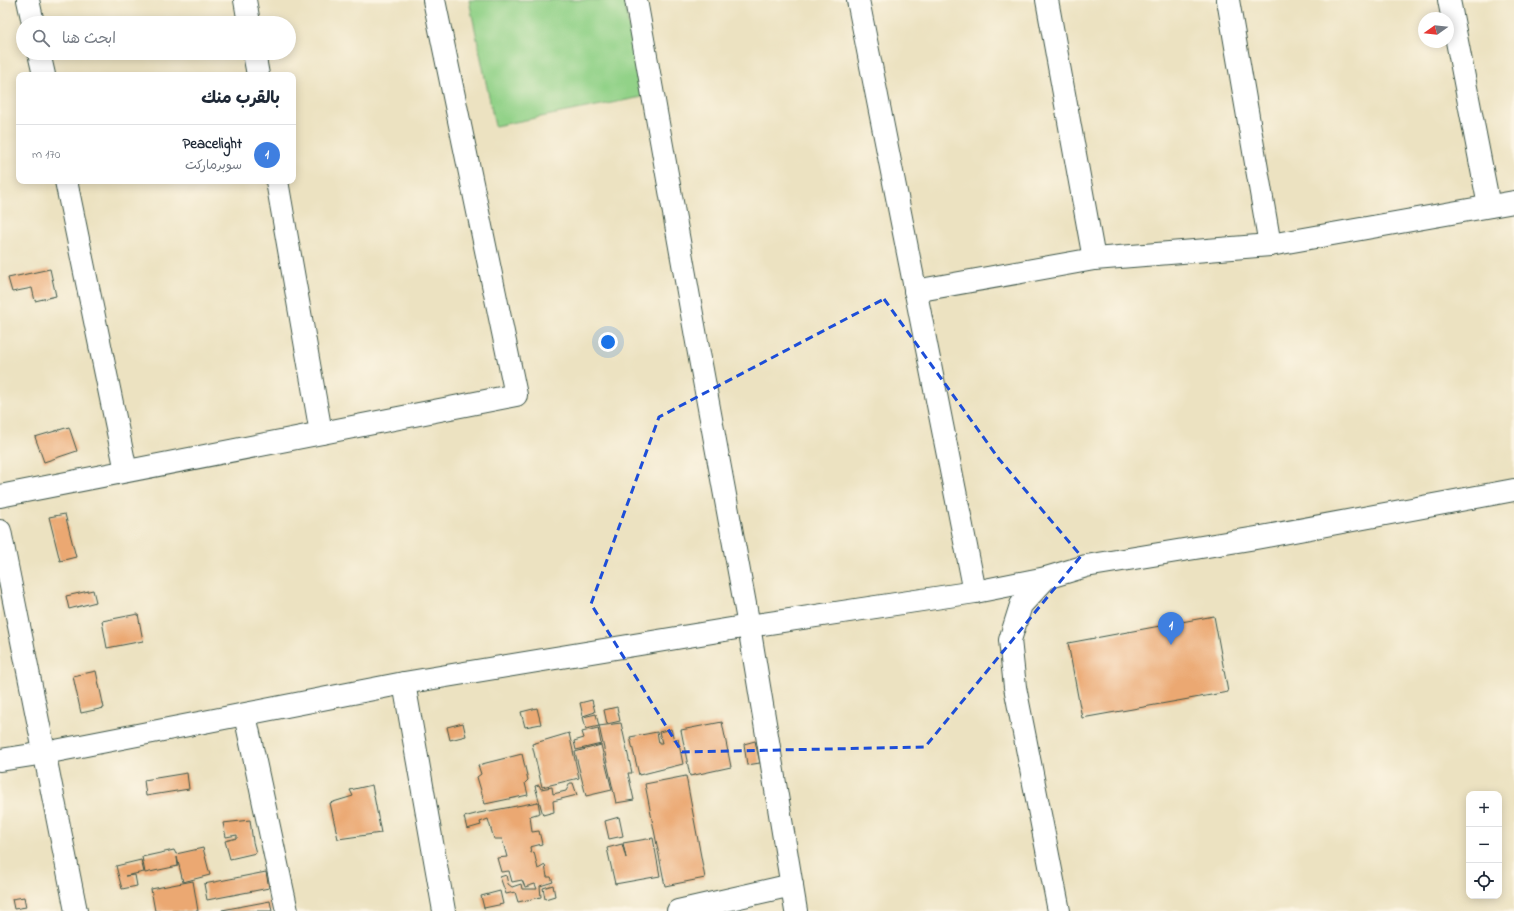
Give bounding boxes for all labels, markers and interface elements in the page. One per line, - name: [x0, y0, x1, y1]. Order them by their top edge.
- north arrow: [1418, 12, 1454, 48]
- search box: [16, 16, 296, 60]
- icon: search: [30, 27, 52, 49]
- text: ابحث هنا: [62, 28, 116, 50]
- text: بالقرب منك: [201, 86, 280, 111]
- text: Peacelight: [182, 133, 242, 155]
- text: 170 m: [32, 145, 60, 164]
- text: 1: [265, 145, 269, 164]
- text: سوبرماركت: [185, 156, 242, 175]
- your location: [598, 332, 618, 352]
- pin: 1: [1158, 612, 1184, 645]
- map controls: [1466, 791, 1502, 899]
- button: +: [1466, 791, 1502, 827]
- button: −: [1466, 827, 1502, 863]
- button: locate: [1466, 863, 1502, 899]

